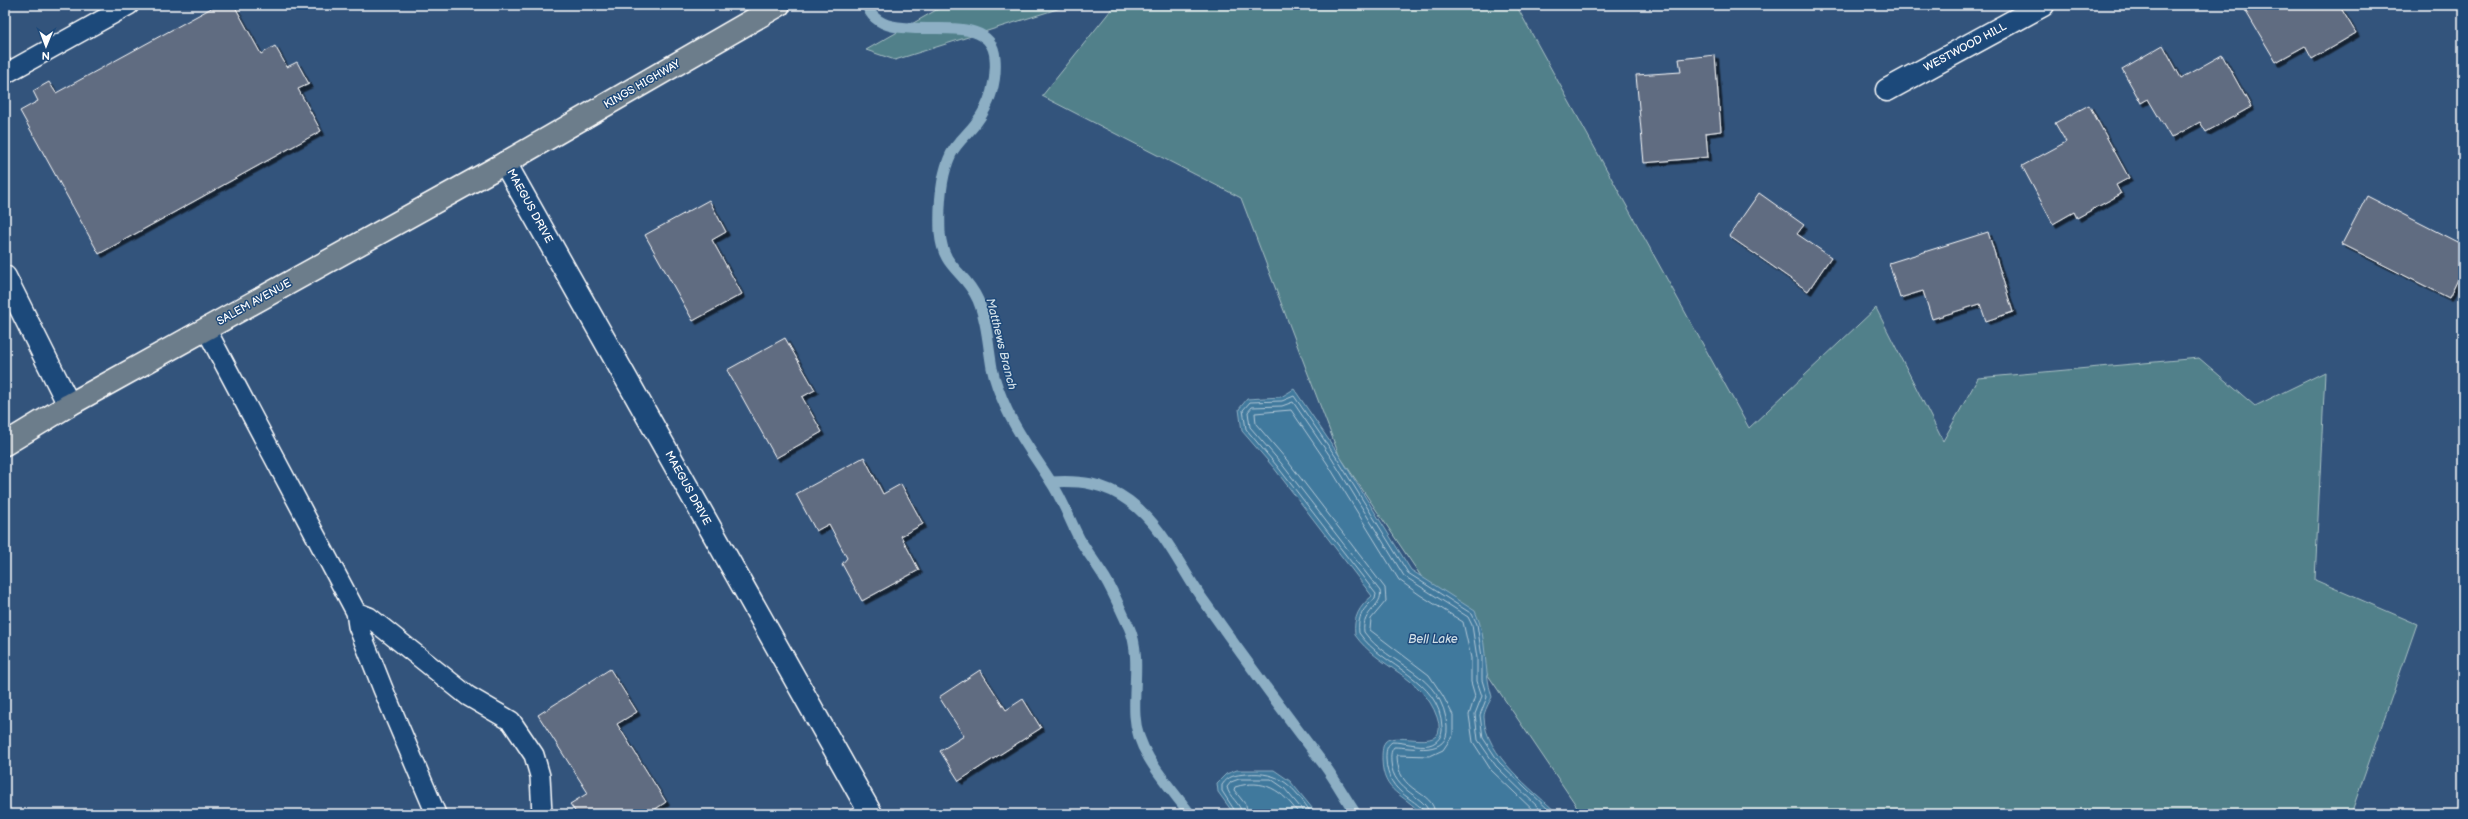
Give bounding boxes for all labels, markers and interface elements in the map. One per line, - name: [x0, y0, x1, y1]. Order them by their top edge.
- street label: WESTWOOD HILL: [1921, 19, 2009, 74]
- north arrow: [26, 26, 66, 66]
- text: N: [42, 49, 50, 62]
- street label: KINGS HIGHWAY: [602, 57, 683, 111]
- street label: MAEGUS DRIVE: [504, 167, 556, 245]
- street label: SALEM AVENUE: [215, 276, 293, 328]
- water label: Matthews Branch: [982, 297, 1020, 392]
- street label: MAEGUS DRIVE: [662, 449, 714, 527]
- water label: Bell Lake: [1408, 632, 1458, 647]

